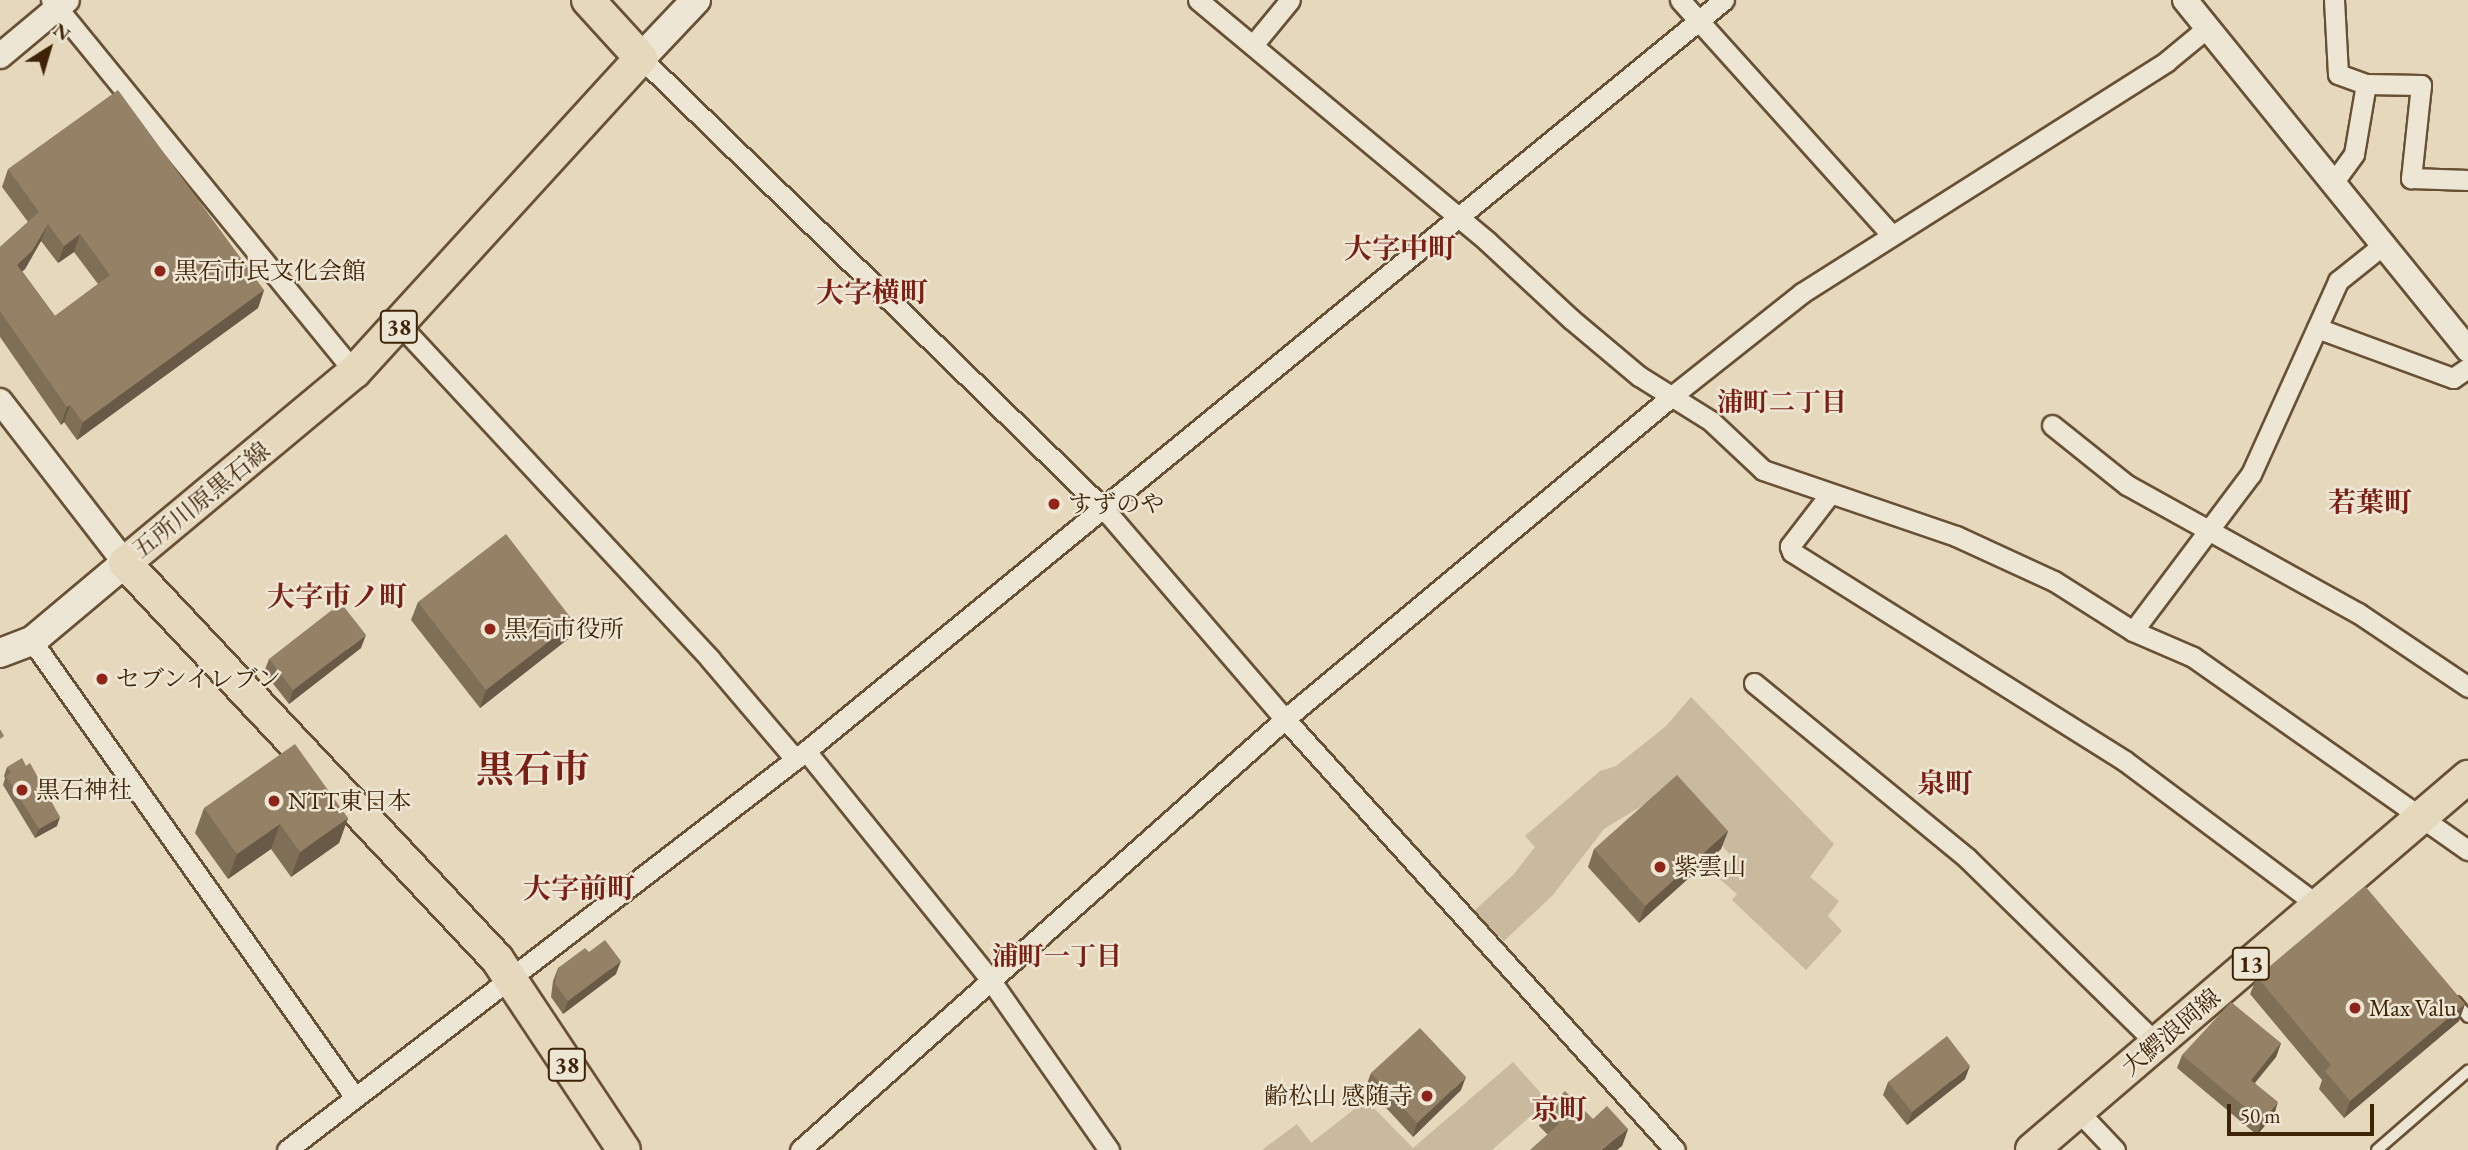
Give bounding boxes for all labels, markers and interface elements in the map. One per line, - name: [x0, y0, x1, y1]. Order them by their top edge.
- north arrow: [14, 14, 84, 84]
- text: N: [48, 17, 76, 46]
- district label: 大字中町: [1344, 231, 1456, 265]
- place label: 黒石市民文化会館: [174, 257, 366, 285]
- marker: 黒石市民文化会館: [152, 263, 168, 279]
- district label: 大字横町: [816, 275, 928, 309]
- road number: 38: [380, 308, 418, 346]
- district label: 浦町二丁目: [1717, 387, 1847, 419]
- street label: 五所川原黒石線: [127, 436, 275, 564]
- district label: 若葉町: [2328, 485, 2412, 519]
- place label: すずのや: [1068, 490, 1164, 518]
- marker: すずのや: [1046, 496, 1062, 512]
- district label: 大字市ノ町: [267, 579, 407, 613]
- place label: 黒石市役所: [504, 615, 624, 643]
- marker: 黒石市役所: [482, 621, 498, 637]
- place label: セブンイレブン: [116, 665, 284, 693]
- marker: セブンイレブン: [94, 671, 110, 687]
- district label: 黒石市: [476, 746, 590, 792]
- district label: 泉町: [1917, 766, 1973, 800]
- place label: 黒石神社: [36, 776, 132, 804]
- marker: 黒石神社: [14, 782, 30, 798]
- place label: NTT東日本: [288, 787, 411, 815]
- marker: NTT東日本: [266, 793, 282, 809]
- place label: 紫雲山: [1674, 853, 1746, 881]
- marker: 紫雲山: [1652, 859, 1668, 875]
- district label: 大字前町: [523, 871, 635, 905]
- district label: 浦町一丁目: [992, 941, 1122, 973]
- road number: 13: [2232, 945, 2270, 984]
- street label: 大鰐浪岡線: [2116, 982, 2226, 1082]
- place label: Max Valu: [2369, 994, 2457, 1022]
- marker: Max Valu: [2347, 1000, 2363, 1016]
- road number: 38: [548, 1046, 586, 1084]
- place label: 齢松山 感随寺: [1264, 1082, 1413, 1110]
- marker: 齢松山 感随寺: [1419, 1088, 1435, 1104]
- scale bar: [2230, 1090, 2377, 1134]
- district label: 京町: [1531, 1092, 1587, 1126]
- text: 50 m: [2240, 1102, 2281, 1129]

